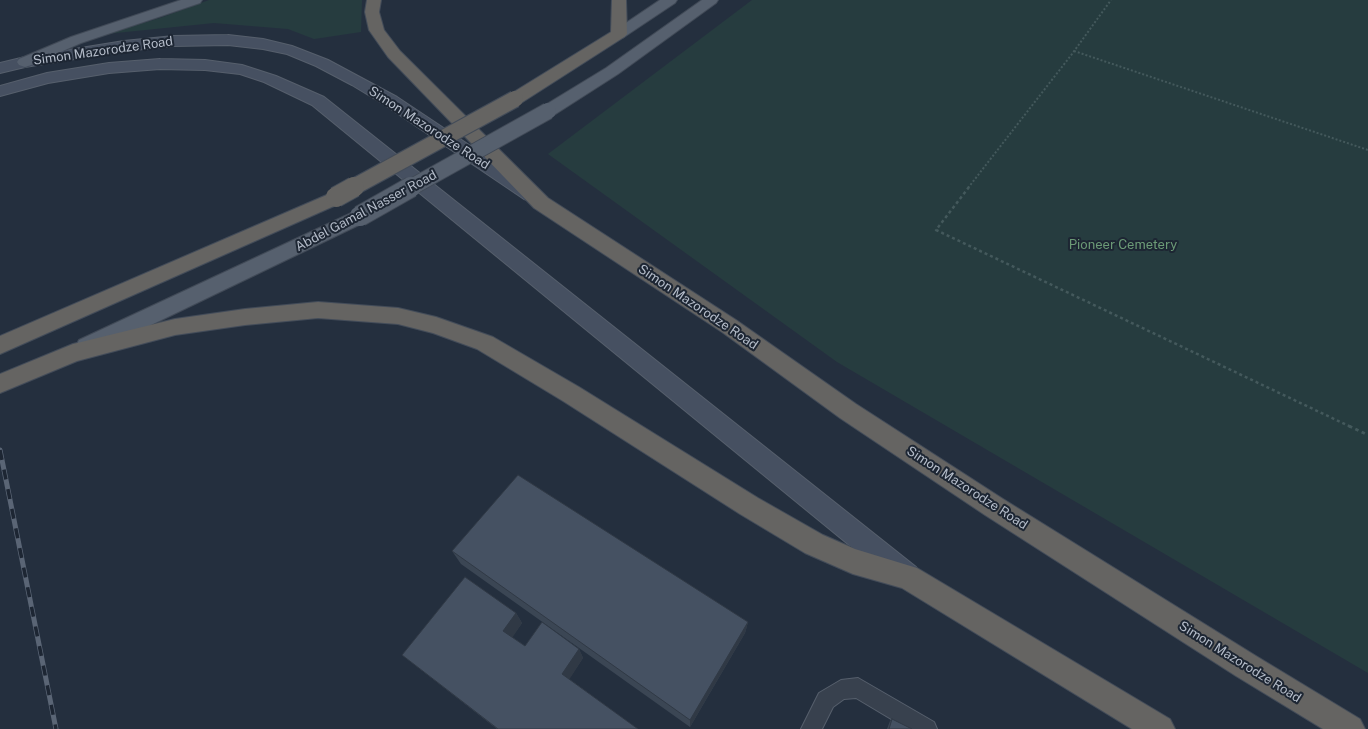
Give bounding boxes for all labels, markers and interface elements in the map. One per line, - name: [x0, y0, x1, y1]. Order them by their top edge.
- street label: Simon Mazorodze Road: [32, 33, 174, 69]
- street label: Simon Mazorodze Road: [366, 83, 492, 173]
- street label: Abdel Gamal Nasser Road: [293, 167, 439, 255]
- park label: Pioneer Cemetery: [1069, 237, 1177, 253]
- street label: Simon Mazorodze Road: [635, 261, 761, 353]
- street label: Simon Mazorodze Road: [904, 443, 1030, 533]
- street label: Simon Mazorodze Road: [1176, 618, 1304, 706]

